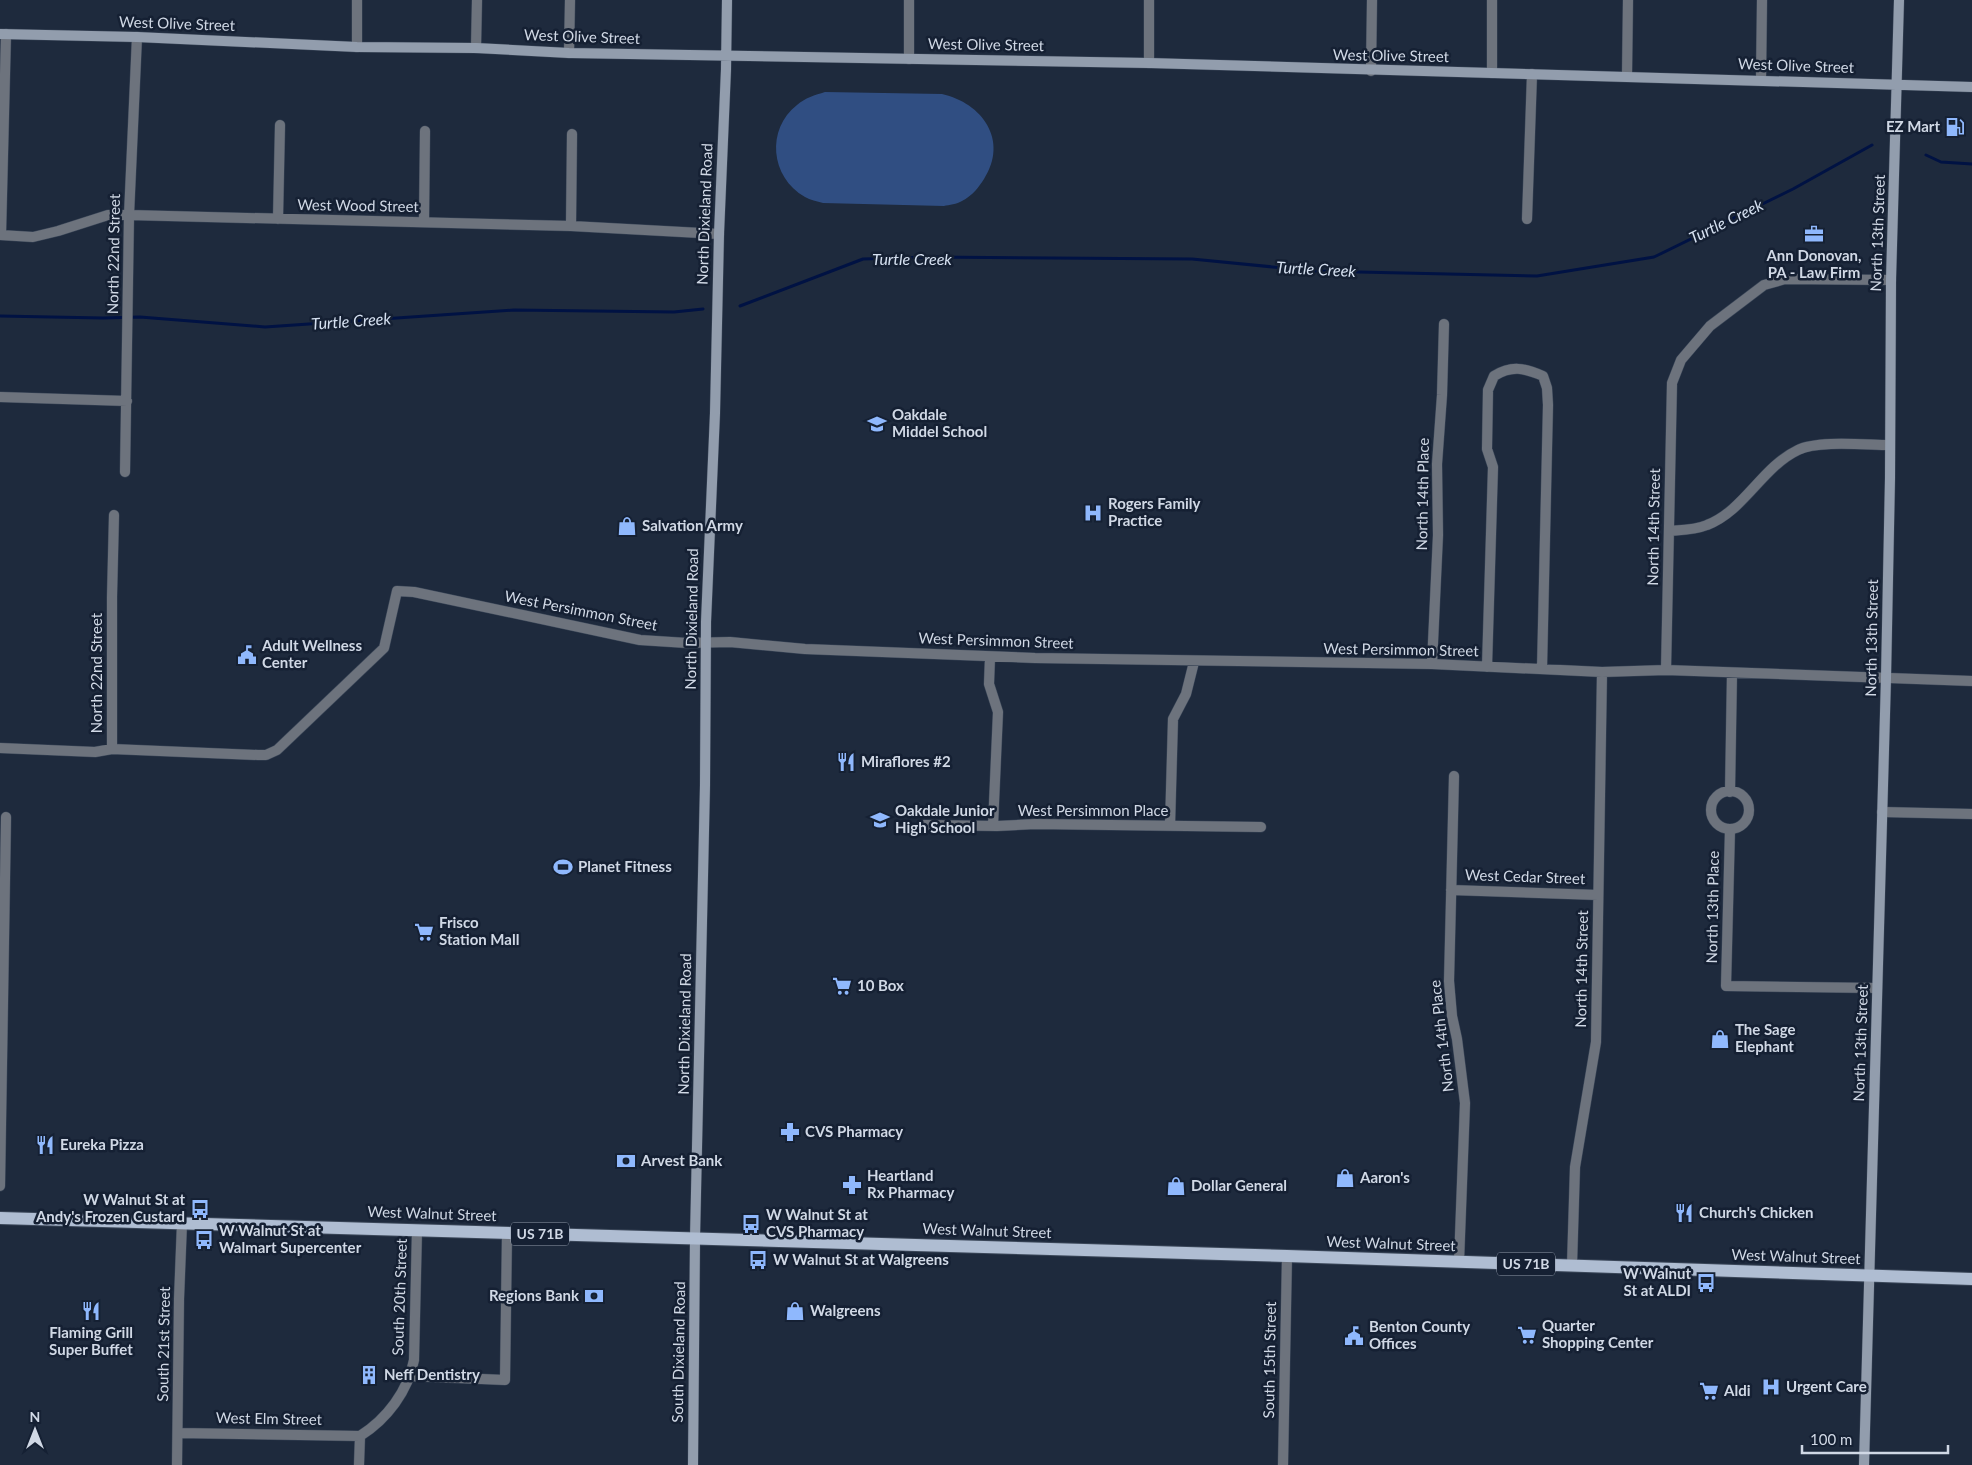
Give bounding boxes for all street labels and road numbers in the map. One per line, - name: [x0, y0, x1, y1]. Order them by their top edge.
- street label: West Olive Street: [119, 12, 236, 34]
- street label: West Olive Street: [524, 25, 641, 47]
- street label: West Olive Street: [928, 34, 1045, 54]
- street label: West Olive Street: [1333, 45, 1450, 65]
- street label: West Olive Street: [1738, 54, 1855, 76]
- street label: North Dixieland Road: [693, 143, 715, 285]
- street label: North 13th Street: [1866, 173, 1888, 292]
- street label: North 22nd Street: [103, 193, 123, 314]
- street label: West Wood Street: [297, 195, 420, 215]
- street label: North 14th Place: [1412, 437, 1432, 550]
- street label: North 14th Street: [1643, 468, 1663, 586]
- street label: North Dixieland Road: [681, 548, 701, 690]
- street label: North 13th Street: [1861, 579, 1881, 697]
- street label: West Persimmon Street: [503, 586, 660, 634]
- street label: North 22nd Street: [87, 612, 105, 733]
- street label: West Persimmon Street: [918, 628, 1075, 652]
- street label: West Persimmon Street: [1323, 639, 1479, 659]
- street label: West Persimmon Place: [1018, 801, 1168, 819]
- street label: North 13th Place: [1702, 850, 1722, 963]
- street label: West Cedar Street: [1465, 865, 1586, 887]
- street label: North 14th Street: [1571, 910, 1591, 1028]
- street label: North Dixieland Road: [674, 953, 694, 1095]
- street label: North 14th Place: [1425, 979, 1457, 1093]
- street label: North 13th Street: [1849, 983, 1871, 1102]
- street label: West Walnut Street: [367, 1202, 498, 1224]
- street label: West Walnut Street: [922, 1219, 1053, 1241]
- road number: US 71B: [511, 1222, 569, 1246]
- street label: West Walnut Street: [1326, 1232, 1457, 1254]
- street label: South 20th Street: [388, 1238, 410, 1356]
- street label: West Walnut Street: [1731, 1245, 1862, 1267]
- road number: US 71B: [1497, 1252, 1555, 1276]
- street label: South Dixieland Road: [668, 1281, 688, 1423]
- street label: South 21st Street: [153, 1286, 173, 1402]
- street label: South 15th Street: [1259, 1301, 1279, 1419]
- street label: West Elm Street: [216, 1408, 323, 1428]

